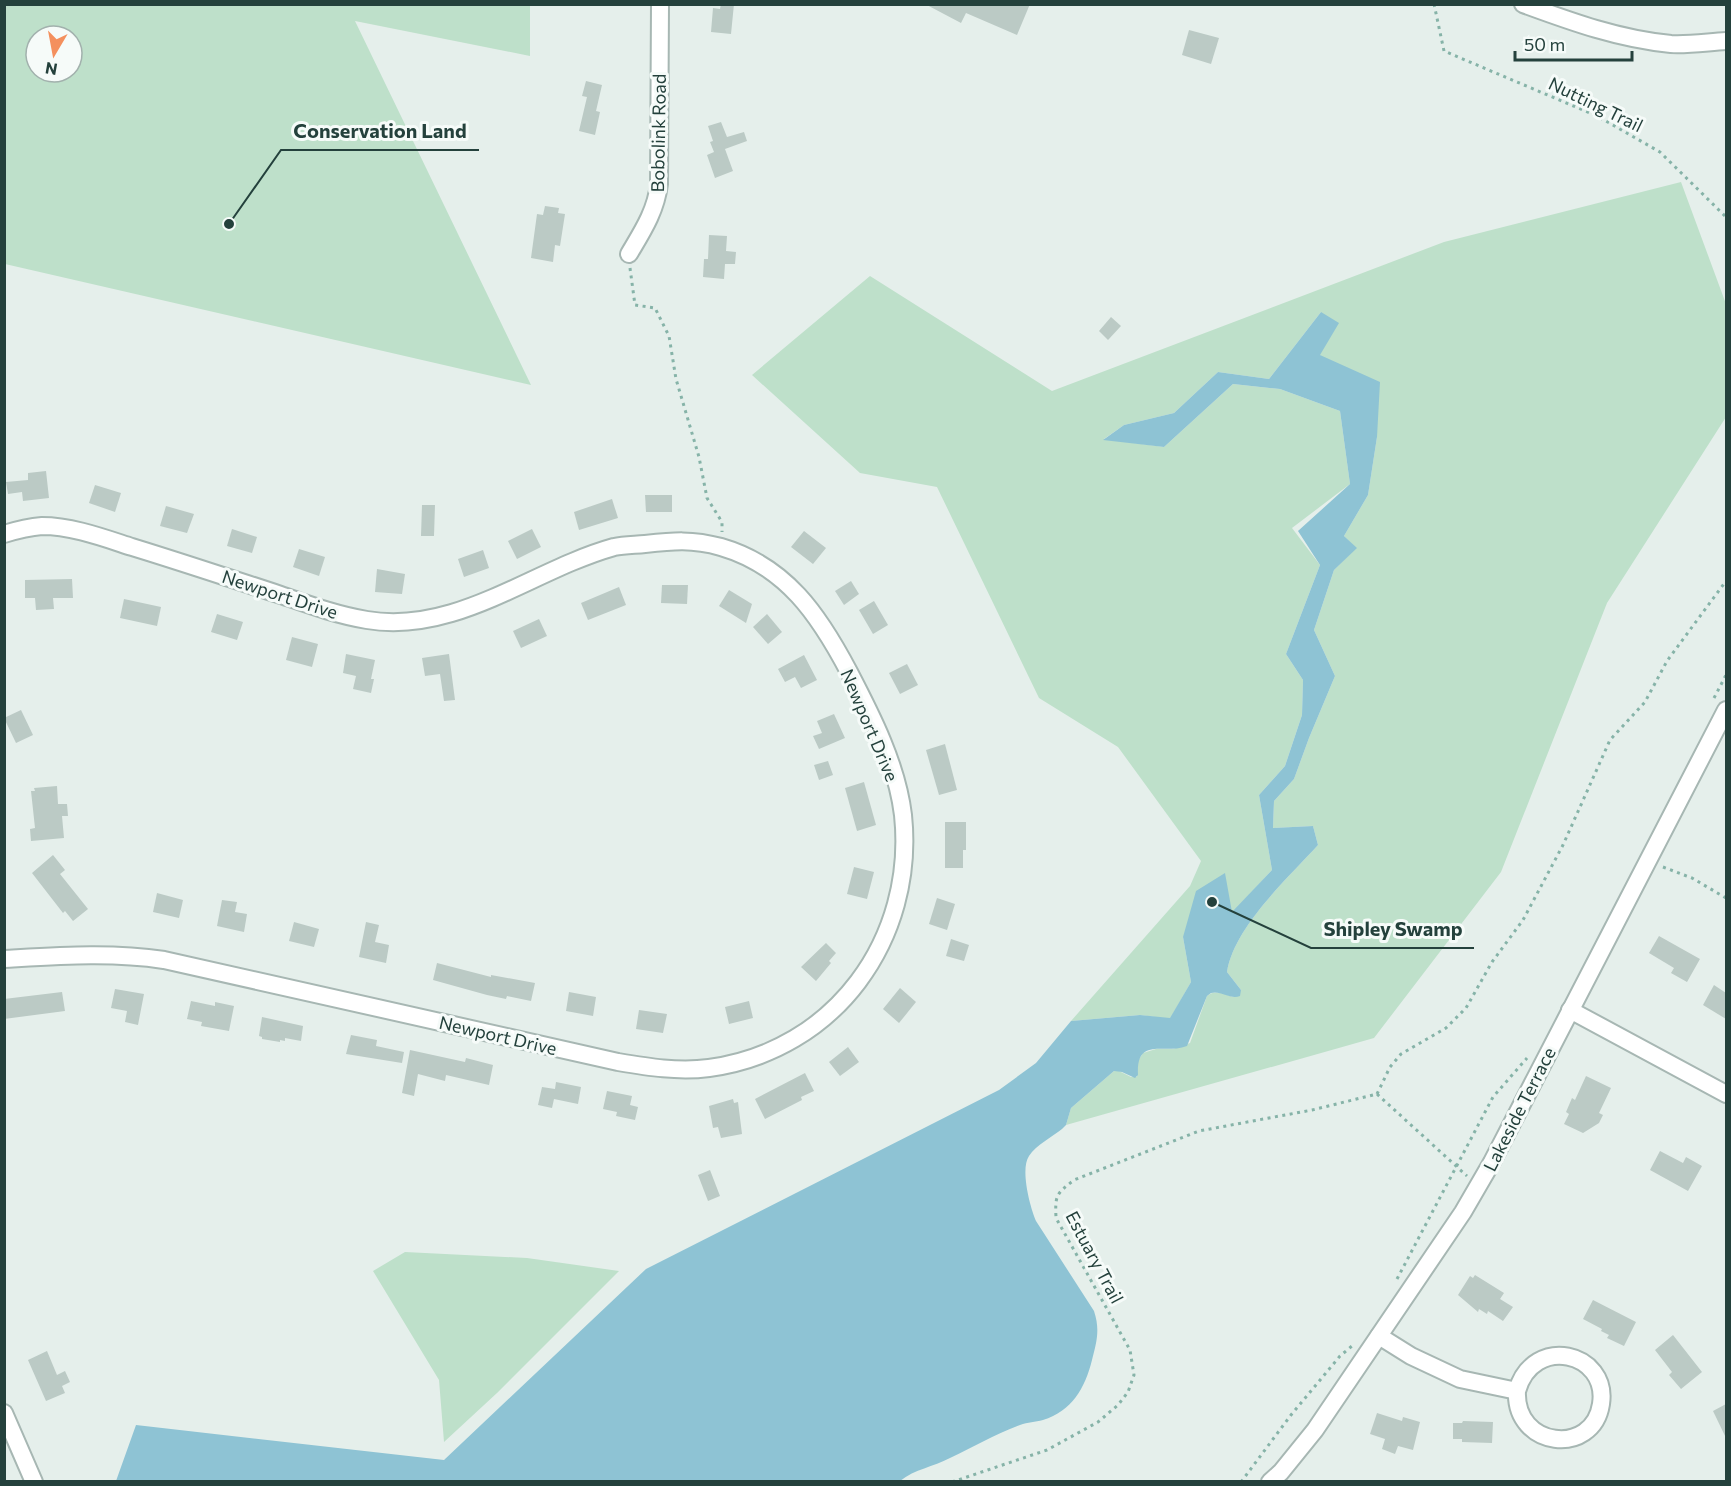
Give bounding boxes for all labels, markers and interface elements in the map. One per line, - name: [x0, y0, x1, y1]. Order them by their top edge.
- north arrow: [24, 24, 84, 84]
- scale bar: [1515, 24, 1632, 62]
- text: 50 m: [1524, 33, 1565, 55]
- text: N: [44, 59, 59, 80]
- street label: Nutting Trail: [1545, 72, 1647, 136]
- street label: Bobolink Road: [646, 74, 670, 192]
- callout: Conservation Land: [281, 112, 479, 150]
- text: Conservation Land: [293, 118, 467, 142]
- street label: Newport Drive: [219, 565, 341, 623]
- street label: Newport Drive: [836, 665, 904, 785]
- callout: Shipley Swamp: [1311, 910, 1474, 948]
- text: Shipley Swamp: [1323, 916, 1463, 940]
- street label: Newport Drive: [437, 1011, 559, 1059]
- street label: Lakeside Terrace: [1478, 1043, 1560, 1175]
- street label: Estuary Trail: [1062, 1207, 1128, 1307]

